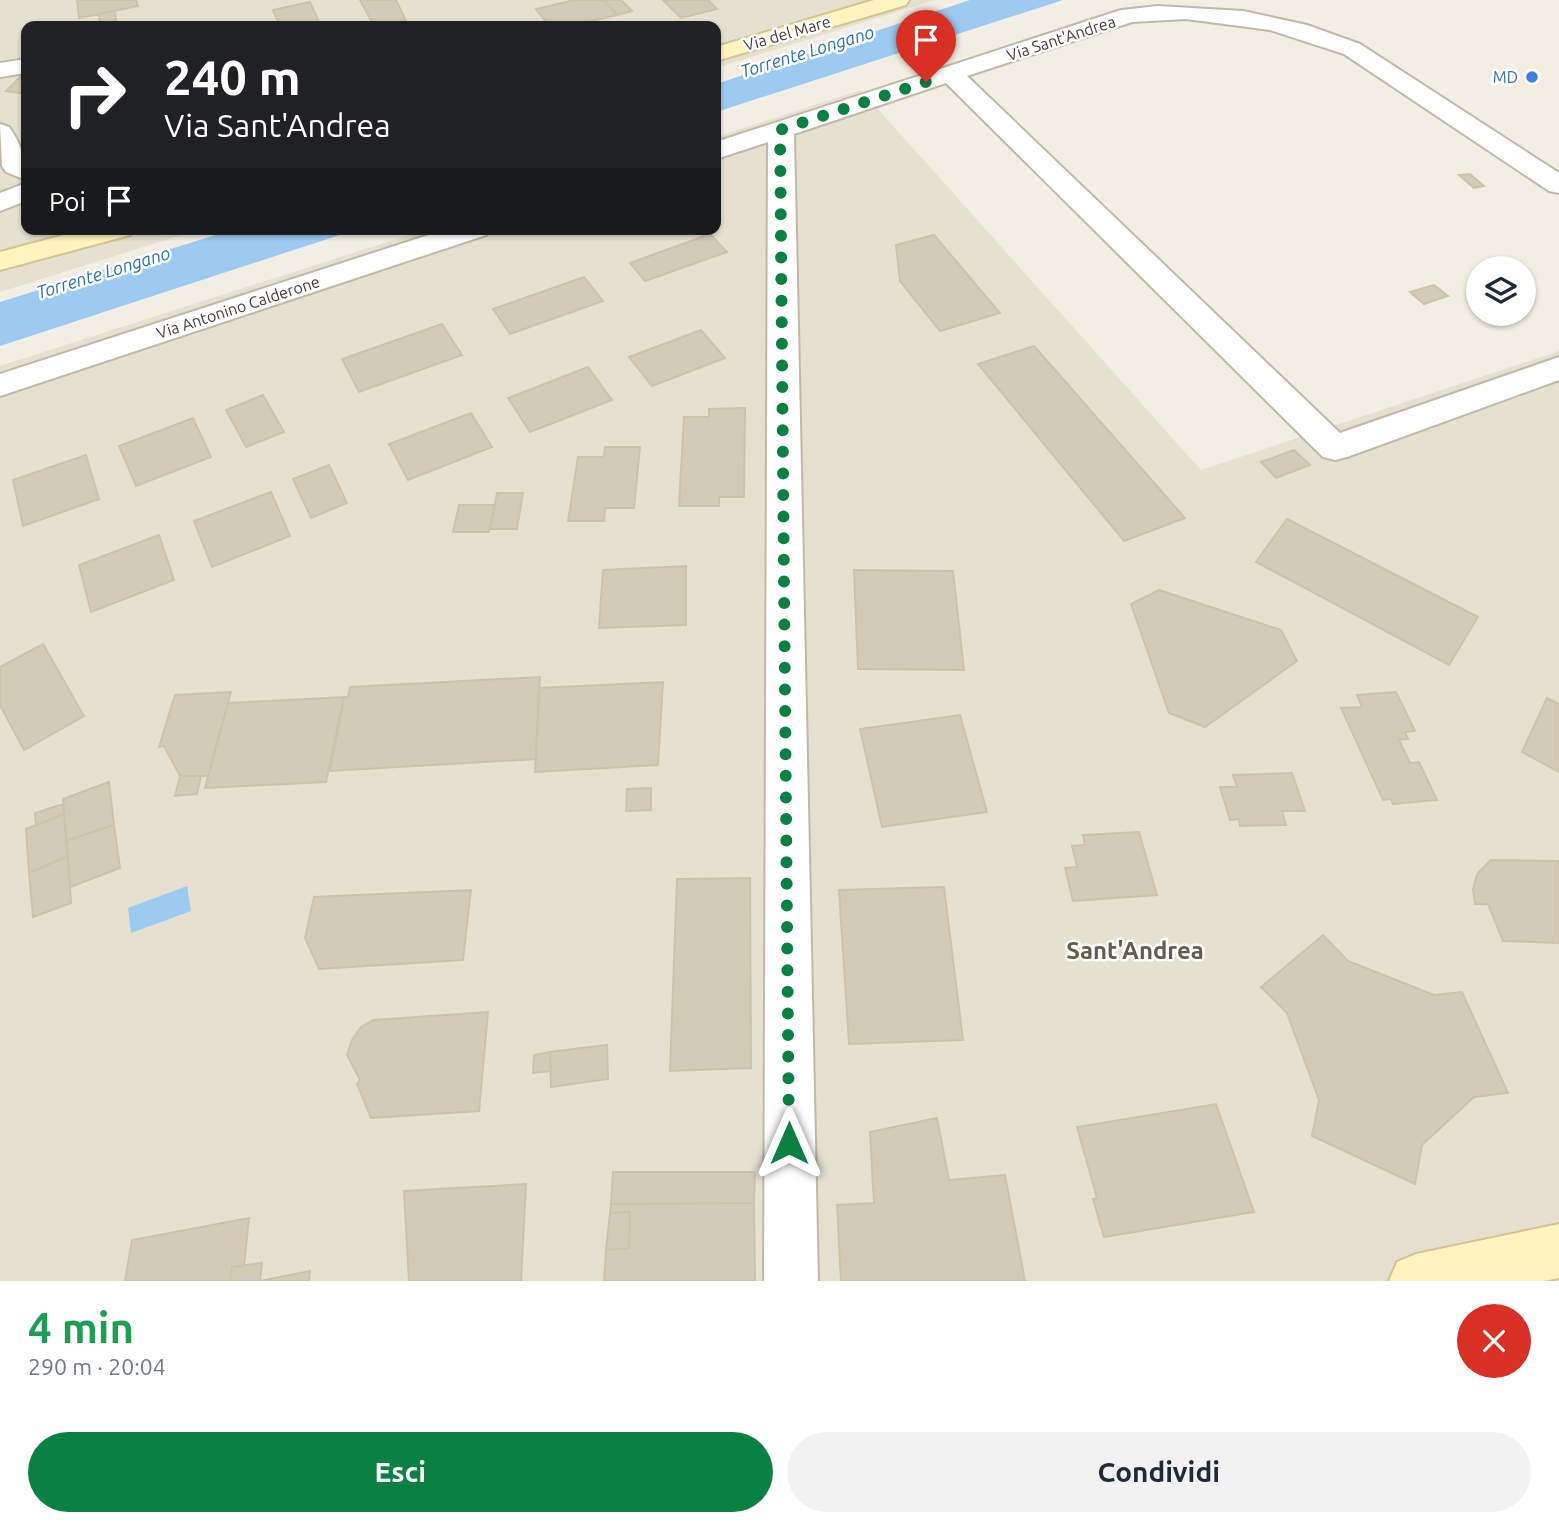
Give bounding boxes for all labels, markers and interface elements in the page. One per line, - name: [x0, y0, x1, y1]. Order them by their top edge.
- pin: [896, 10, 956, 82]
- street label: Via del Mare: [741, 12, 833, 54]
- street label: Via Sant'Andrea: [1004, 12, 1118, 64]
- water label: Torrente Longano: [738, 21, 876, 81]
- icon: arrive: [907, 21, 945, 59]
- icon: right: [49, 49, 140, 140]
- text: 240 m: [164, 49, 301, 104]
- place label: MD: [1493, 68, 1518, 86]
- marker: MD: [1524, 69, 1540, 85]
- text: Via Sant'Andrea: [164, 107, 391, 143]
- icon: arrive: [100, 182, 138, 220]
- text: Poi: [49, 187, 86, 216]
- water label: Torrente Longano: [34, 242, 172, 302]
- map controls: [1466, 256, 1536, 326]
- button: layers: [1466, 256, 1536, 326]
- street label: Via Antonino Calderone: [154, 272, 322, 342]
- district label: Sant'Andrea: [1066, 937, 1204, 964]
- position arrow: [752, 1106, 826, 1180]
- text: 4 min: [28, 1304, 134, 1351]
- button: close: [1457, 1304, 1531, 1378]
- text: 290 m · 20:04: [28, 1354, 166, 1379]
- button: Esci: [28, 1432, 773, 1512]
- button: Condividi: [787, 1432, 1531, 1512]

